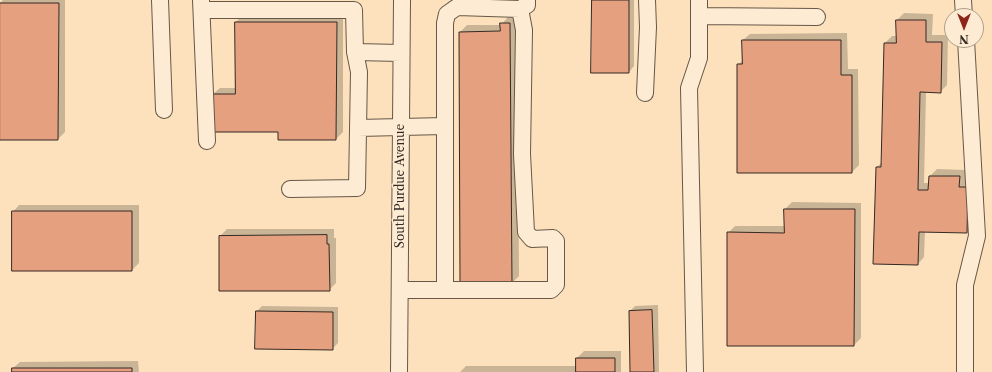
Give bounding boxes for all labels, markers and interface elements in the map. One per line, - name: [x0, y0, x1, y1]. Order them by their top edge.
- north arrow: [944, 8, 984, 48]
- text: N: [959, 32, 969, 46]
- street label: South Purdue Avenue: [394, 124, 408, 248]

